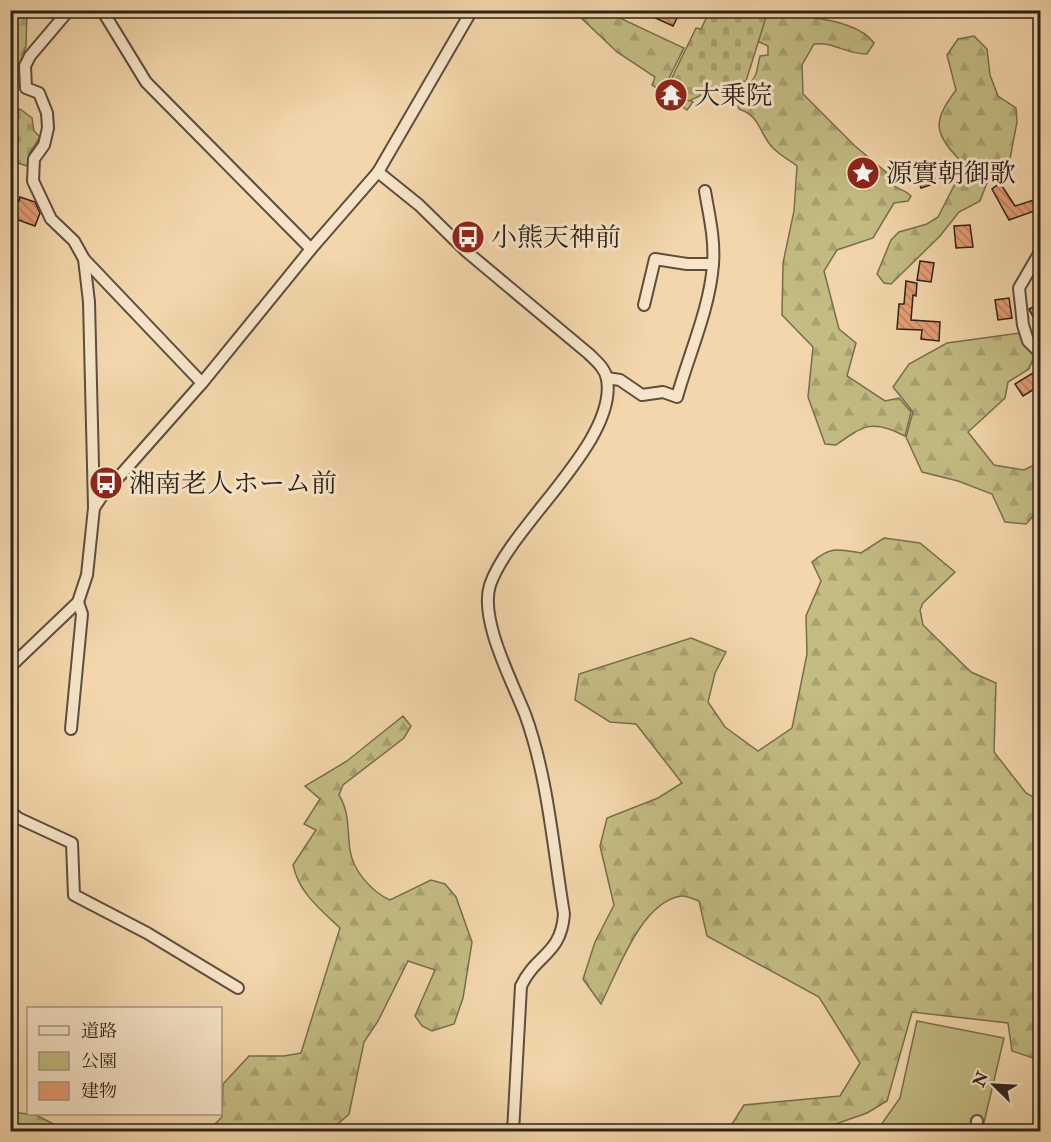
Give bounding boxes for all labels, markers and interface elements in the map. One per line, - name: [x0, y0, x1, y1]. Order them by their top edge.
- temple icon: 大乗院: [653, 77, 689, 113]
- place label: 大乗院: [694, 80, 772, 112]
- place icon: 源實朝御歌: [845, 155, 881, 191]
- place label: 源實朝御歌: [886, 158, 1016, 190]
- bus stop icon: 小熊天神前: [450, 219, 486, 255]
- place label: 小熊天神前: [491, 222, 621, 254]
- bus stop icon: 湘南老人ホーム前: [88, 465, 124, 501]
- place label: 湘南老人ホーム前: [129, 468, 337, 500]
- legend: [27, 1007, 222, 1115]
- text: 道路: [81, 1020, 117, 1043]
- text: 公園: [81, 1050, 117, 1073]
- north arrow: [964, 1055, 1024, 1115]
- text: N: [969, 1068, 994, 1091]
- text: 建物: [81, 1080, 117, 1103]

